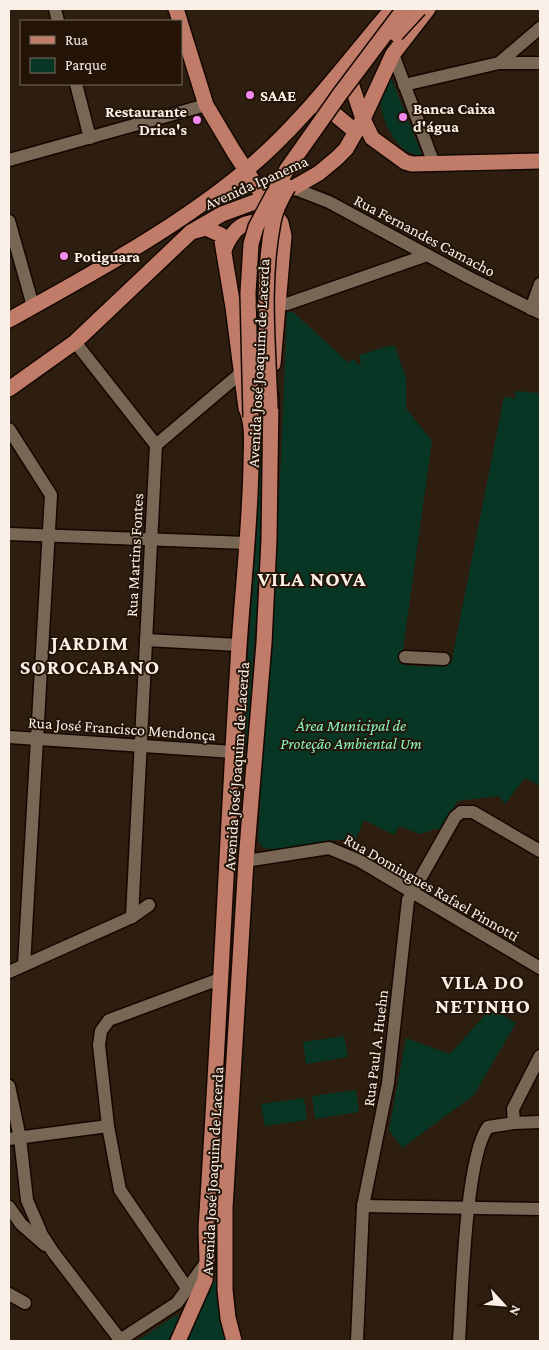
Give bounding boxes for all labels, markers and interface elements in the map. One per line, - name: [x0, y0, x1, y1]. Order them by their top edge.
- legend: [20, 20, 182, 85]
- text: Rua: [65, 32, 88, 48]
- text: Parque: [65, 57, 107, 74]
- place label: SAAE: [260, 87, 296, 104]
- marker: SAAE: [244, 89, 256, 101]
- place label: Banca Caixa d'água: [413, 100, 495, 135]
- place label: Restaurante Drica's: [105, 103, 188, 138]
- marker: Banca Caixa d'água: [397, 111, 409, 123]
- marker: Restaurante Drica's: [191, 114, 203, 126]
- street label: Avenida Ipanema: [202, 152, 311, 214]
- street label: Rua Fernandes Camacho: [351, 191, 498, 280]
- place label: Potiguara: [74, 248, 140, 265]
- marker: Potiguara: [58, 250, 70, 262]
- street label: Avenida José Joaquim de Lacerda: [245, 258, 273, 468]
- street label: Rua Martins Fontes: [123, 493, 146, 617]
- district label: VILA NOVA: [256, 567, 367, 591]
- district label: JARDIM SOROCABANO: [20, 631, 160, 679]
- street label: Avenida José Joaquim de Lacerda: [221, 661, 253, 871]
- street label: Rua José Francisco Mendonça: [27, 713, 217, 745]
- park label: Área Municipal de Proteção Ambiental Um: [280, 717, 422, 753]
- street label: Rua Domingues Rafael Pinnotti: [341, 830, 522, 945]
- district label: VILA DO NETINHO: [435, 970, 531, 1018]
- street label: Rua Paul A. Huehn: [360, 988, 391, 1107]
- street label: Avenida José Joaquim de Lacerda: [199, 1066, 227, 1276]
- north arrow: [479, 1280, 529, 1330]
- text: N: [506, 1303, 525, 1319]

